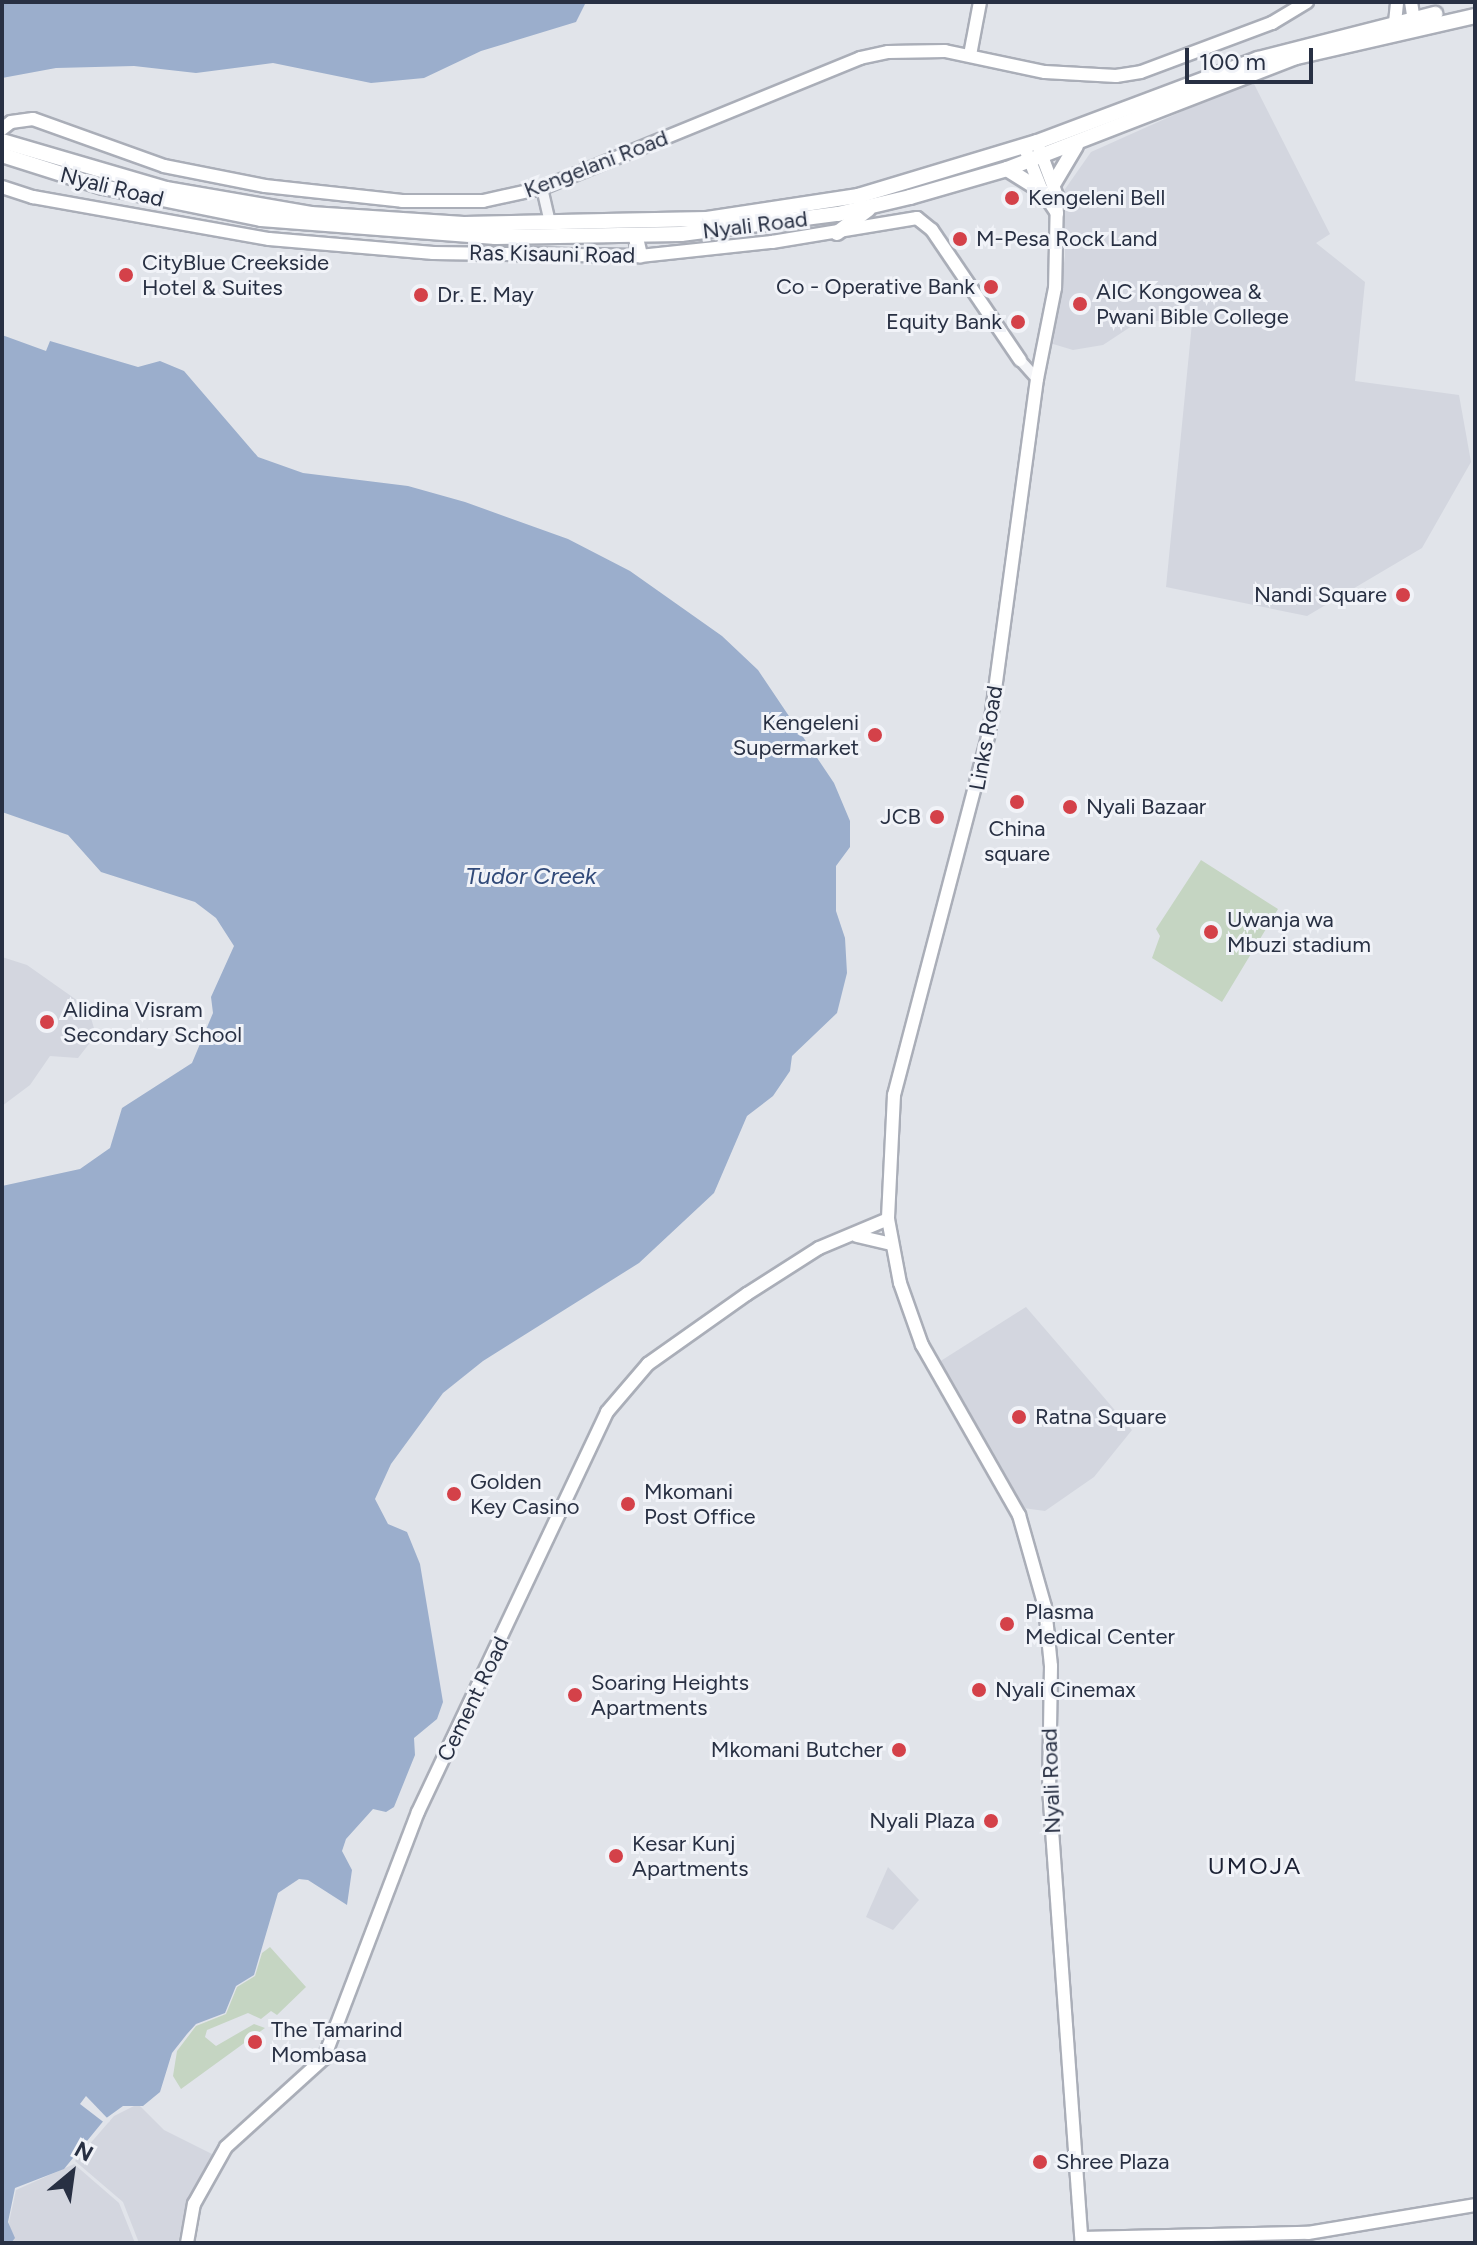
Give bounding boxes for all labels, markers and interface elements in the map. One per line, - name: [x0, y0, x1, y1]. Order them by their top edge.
- scale bar: [1189, 32, 1317, 82]
- text: 100 m: [1199, 47, 1266, 76]
- street label: Kengelani Road: [520, 124, 672, 204]
- street label: Nyali Road: [58, 161, 166, 213]
- place label: Kengeleni Bell: [1028, 185, 1165, 211]
- marker: Kengeleni Bell: [1003, 189, 1021, 207]
- street label: Nyali Road: [701, 205, 809, 245]
- place label: M-Pesa Rock Land: [976, 226, 1158, 252]
- marker: M-Pesa Rock Land: [951, 230, 969, 248]
- street label: Ras Kisauni Road: [469, 239, 635, 269]
- place label: CityBlue Creekside Hotel & Suites: [142, 249, 329, 300]
- marker: CityBlue Creekside Hotel & Suites: [117, 266, 135, 284]
- place label: Co - Operative Bank: [776, 274, 975, 300]
- marker: Co - Operative Bank: [982, 278, 1000, 296]
- place label: AIC Kongowea & Pwani Bible College: [1096, 278, 1289, 330]
- place label: Dr. E. May: [437, 282, 534, 308]
- marker: Dr. E. May: [412, 286, 430, 304]
- marker: AIC Kongowea & Pwani Bible College: [1071, 295, 1089, 313]
- place label: Equity Bank: [886, 309, 1002, 335]
- marker: Equity Bank: [1009, 313, 1027, 331]
- place label: Nandi Square: [1254, 582, 1387, 608]
- marker: Nandi Square: [1394, 586, 1412, 604]
- street label: Links Road: [964, 684, 1008, 792]
- place label: Kengeleni Supermarket: [733, 709, 859, 760]
- marker: Kengeleni Supermarket: [866, 726, 884, 744]
- marker: China square: [1008, 793, 1026, 811]
- place label: Nyali Bazaar: [1086, 794, 1206, 820]
- marker: Nyali Bazaar: [1061, 798, 1079, 816]
- place label: JCB: [880, 804, 921, 830]
- marker: JCB: [928, 808, 946, 826]
- place label: China square: [984, 815, 1050, 866]
- water label: Tudor Creek: [465, 862, 597, 890]
- place label: Uwanja wa Mbuzi stadium: [1227, 906, 1371, 958]
- marker: Uwanja wa Mbuzi stadium: [1202, 923, 1220, 941]
- place label: Alidina Visram Secondary School: [63, 996, 242, 1048]
- marker: Alidina Visram Secondary School: [38, 1013, 56, 1031]
- place label: Ratna Square: [1035, 1404, 1166, 1430]
- marker: Ratna Square: [1010, 1408, 1028, 1426]
- place label: Golden Key Casino: [470, 1468, 579, 1520]
- place label: Mkomani Post Office: [644, 1478, 756, 1530]
- marker: Golden Key Casino: [445, 1485, 463, 1503]
- marker: Mkomani Post Office: [619, 1495, 637, 1513]
- place label: Plasma Medical Center: [1025, 1598, 1175, 1650]
- marker: Plasma Medical Center: [996, 1613, 1018, 1635]
- street label: Cement Road: [431, 1632, 515, 1766]
- place label: Soaring Heights Apartments: [591, 1669, 749, 1720]
- place label: Nyali Cinemax: [995, 1677, 1136, 1703]
- marker: Nyali Cinemax: [970, 1681, 988, 1699]
- marker: Soaring Heights Apartments: [566, 1686, 584, 1704]
- street label: Nyali Road: [1036, 1728, 1066, 1834]
- place label: Mkomani Butcher: [711, 1737, 883, 1763]
- marker: Mkomani Butcher: [890, 1741, 908, 1759]
- place label: Nyali Plaza: [869, 1808, 975, 1834]
- marker: Nyali Plaza: [982, 1812, 1000, 1830]
- place label: Kesar Kunj Apartments: [632, 1830, 748, 1882]
- marker: Kesar Kunj Apartments: [607, 1847, 625, 1865]
- district label: UMOJA: [1208, 1852, 1302, 1880]
- place label: The Tamarind Mombasa: [271, 2016, 403, 2068]
- marker: The Tamarind Mombasa: [246, 2033, 264, 2051]
- north arrow: [32, 2133, 112, 2213]
- text: N: [70, 2136, 98, 2168]
- place label: Shree Plaza: [1056, 2149, 1169, 2175]
- marker: Shree Plaza: [1031, 2153, 1049, 2171]

